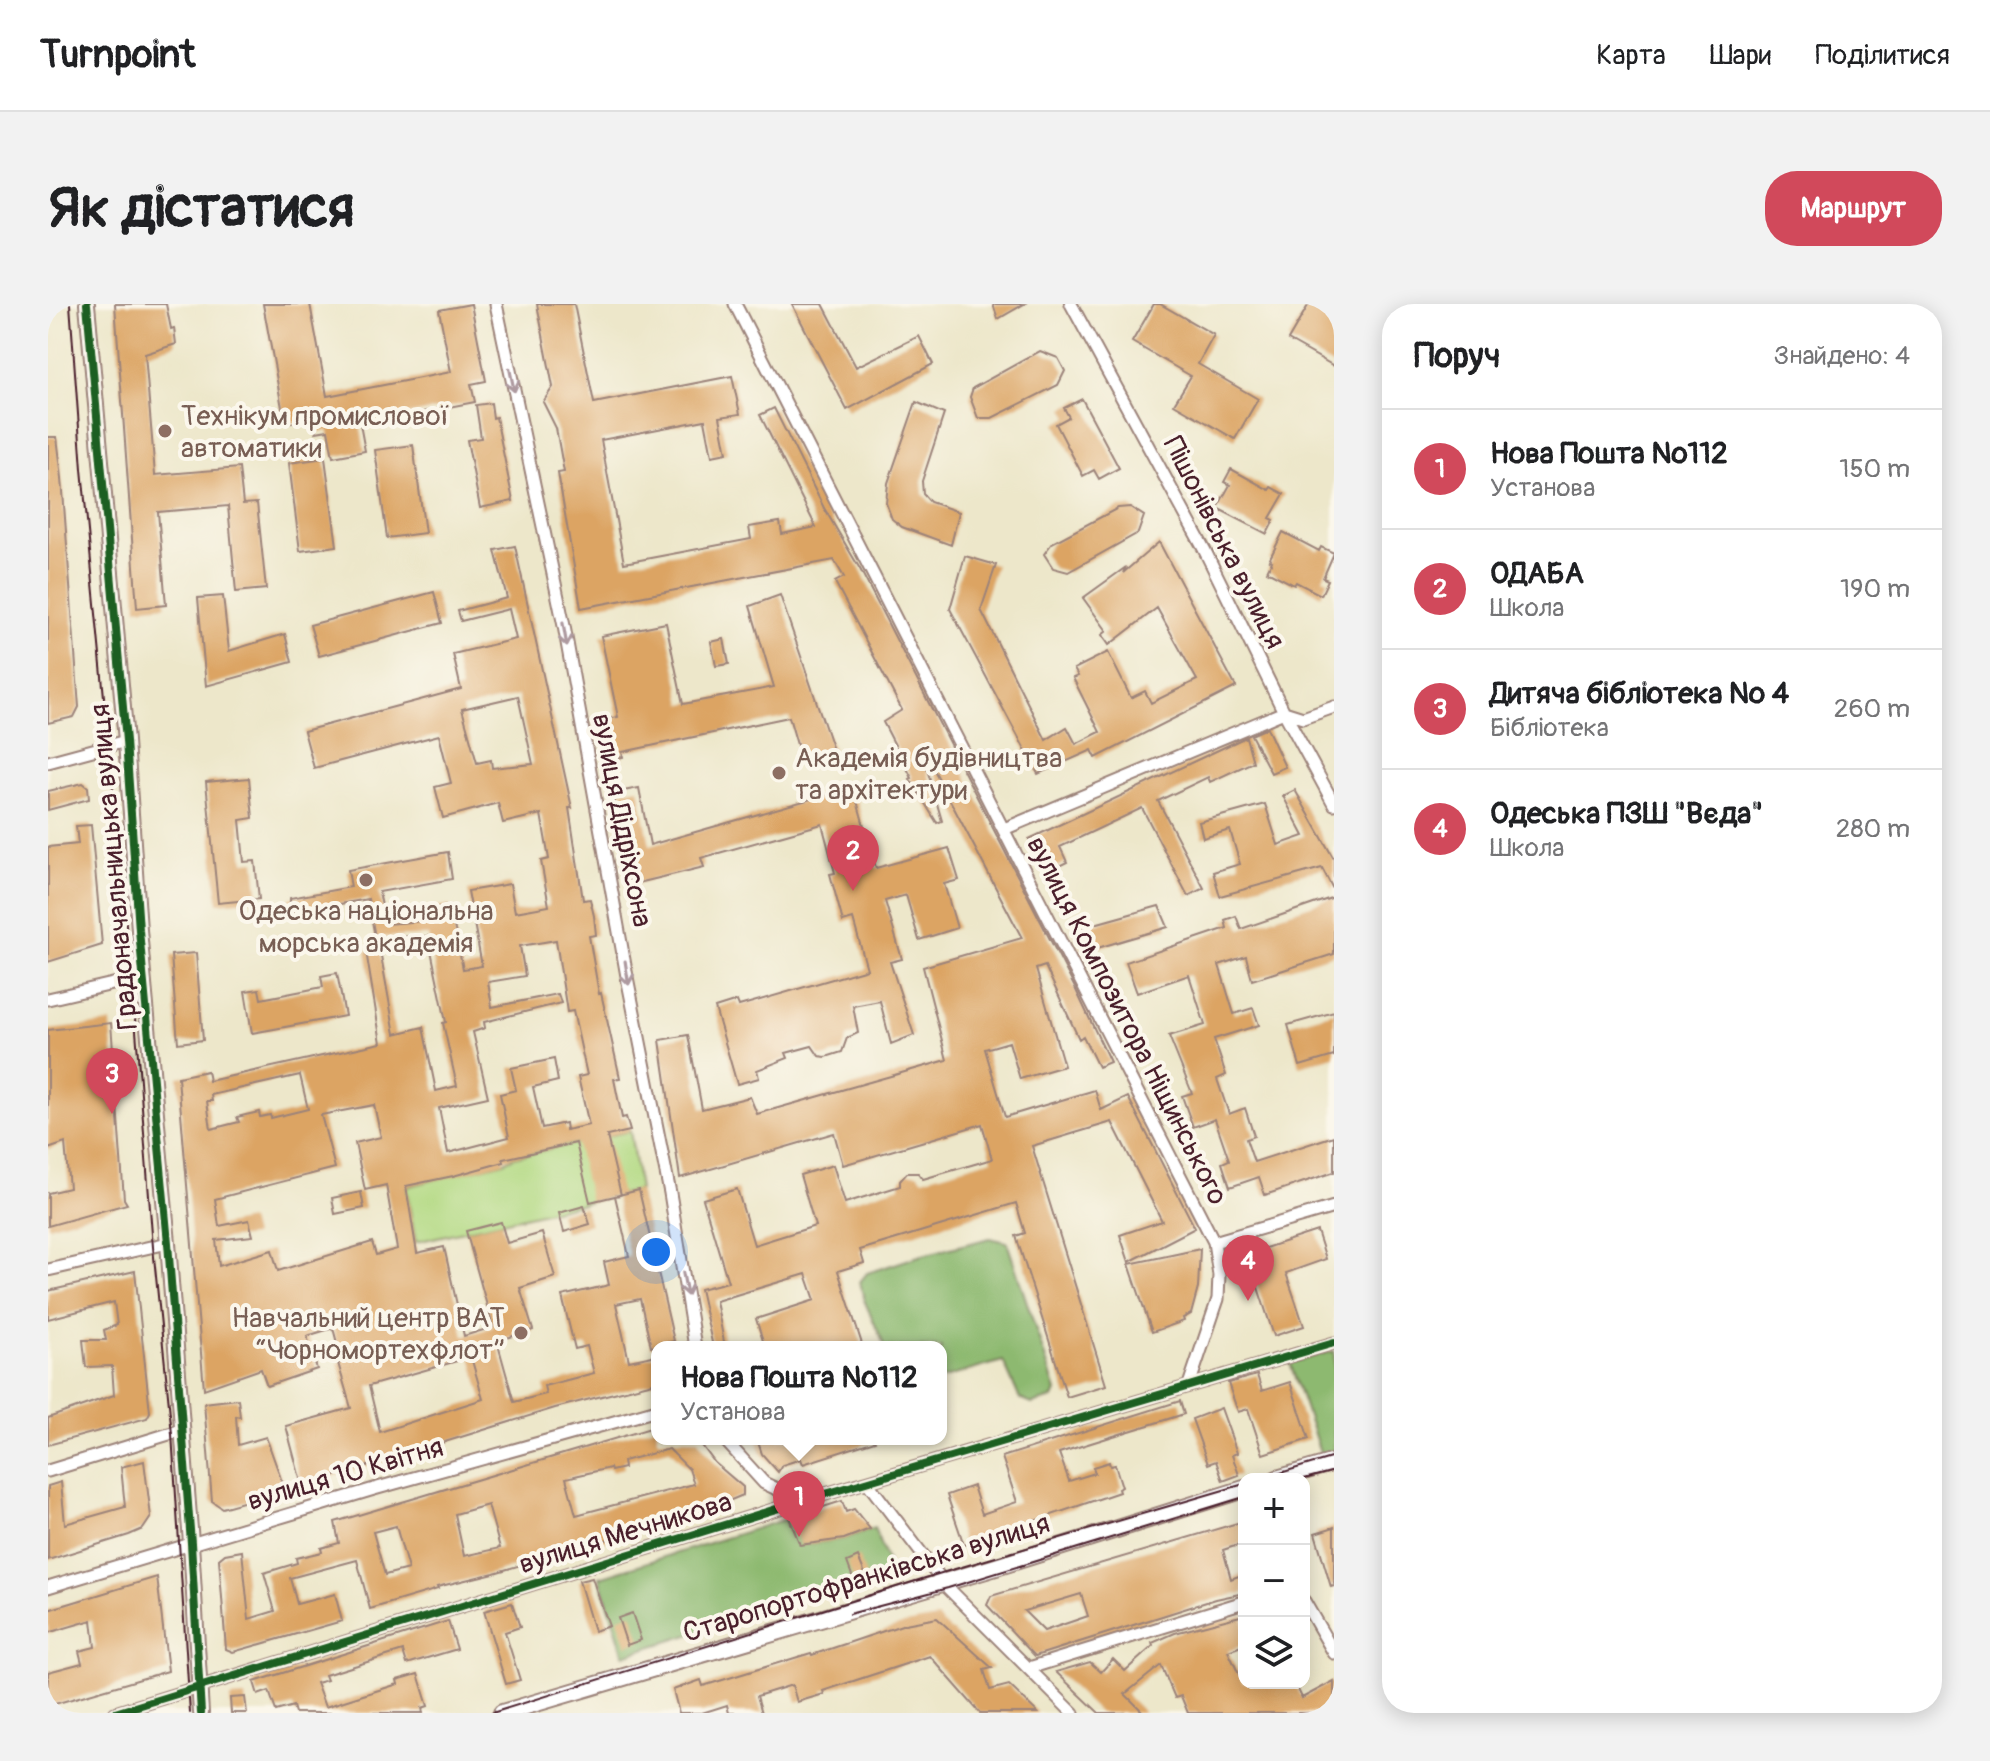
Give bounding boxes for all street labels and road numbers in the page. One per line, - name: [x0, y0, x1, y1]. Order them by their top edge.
- street label: Пішонівська вулиця: [1155, 431, 1292, 655]
- street label: Градоначальницька вулиця: [83, 702, 146, 1031]
- street label: вулиця Дідріхсона: [584, 711, 659, 930]
- street label: вулиця Композитора Ніщинського: [1018, 831, 1235, 1211]
- street label: вулиця 10 Квітня: [244, 1430, 447, 1519]
- street label: вулиця Мечникова: [515, 1484, 736, 1582]
- street label: Старопортофранківська вулиця: [679, 1506, 1054, 1651]

